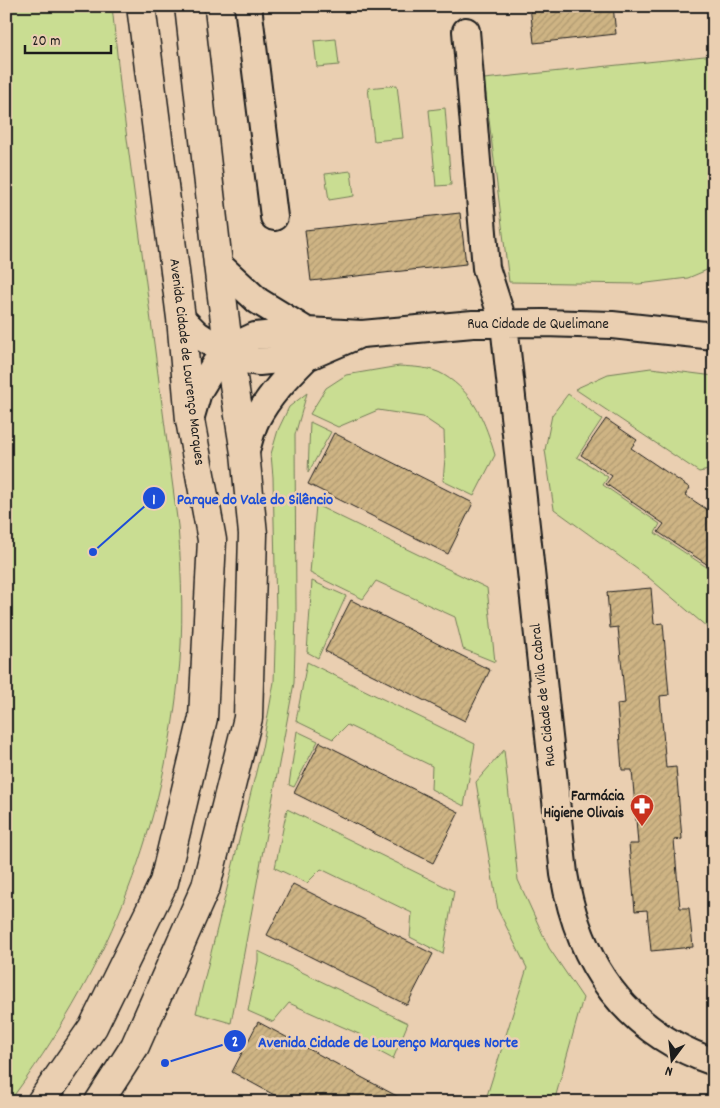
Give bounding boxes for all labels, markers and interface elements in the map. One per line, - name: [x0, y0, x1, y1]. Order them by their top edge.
- scale bar: [25, 22, 111, 54]
- text: 20 m: [32, 31, 60, 53]
- street label: Avenida Cidade de Lourenço Marques: [162, 257, 210, 467]
- street label: Rua Cidade de Quelimane: [467, 314, 609, 336]
- callout: Parque do Vale do Silêncio: [142, 483, 343, 514]
- text: Parque do Vale do Silêncio: [177, 489, 333, 512]
- text: 1: [152, 490, 156, 512]
- street label: Rua Cidade de Vila Cabral: [526, 622, 562, 768]
- place label: Farmácia Higiene Olivais: [543, 786, 625, 825]
- pharmacy icon: Farmácia Higiene Olivais: [629, 793, 655, 827]
- callout: Avenida Cidade de Lourenço Marques Norte: [223, 1026, 528, 1057]
- text: 2: [232, 1032, 238, 1054]
- text: Avenida Cidade de Lourenço Marques Norte: [258, 1032, 518, 1055]
- north arrow: [648, 1036, 698, 1086]
- text: N: [663, 1060, 675, 1081]

